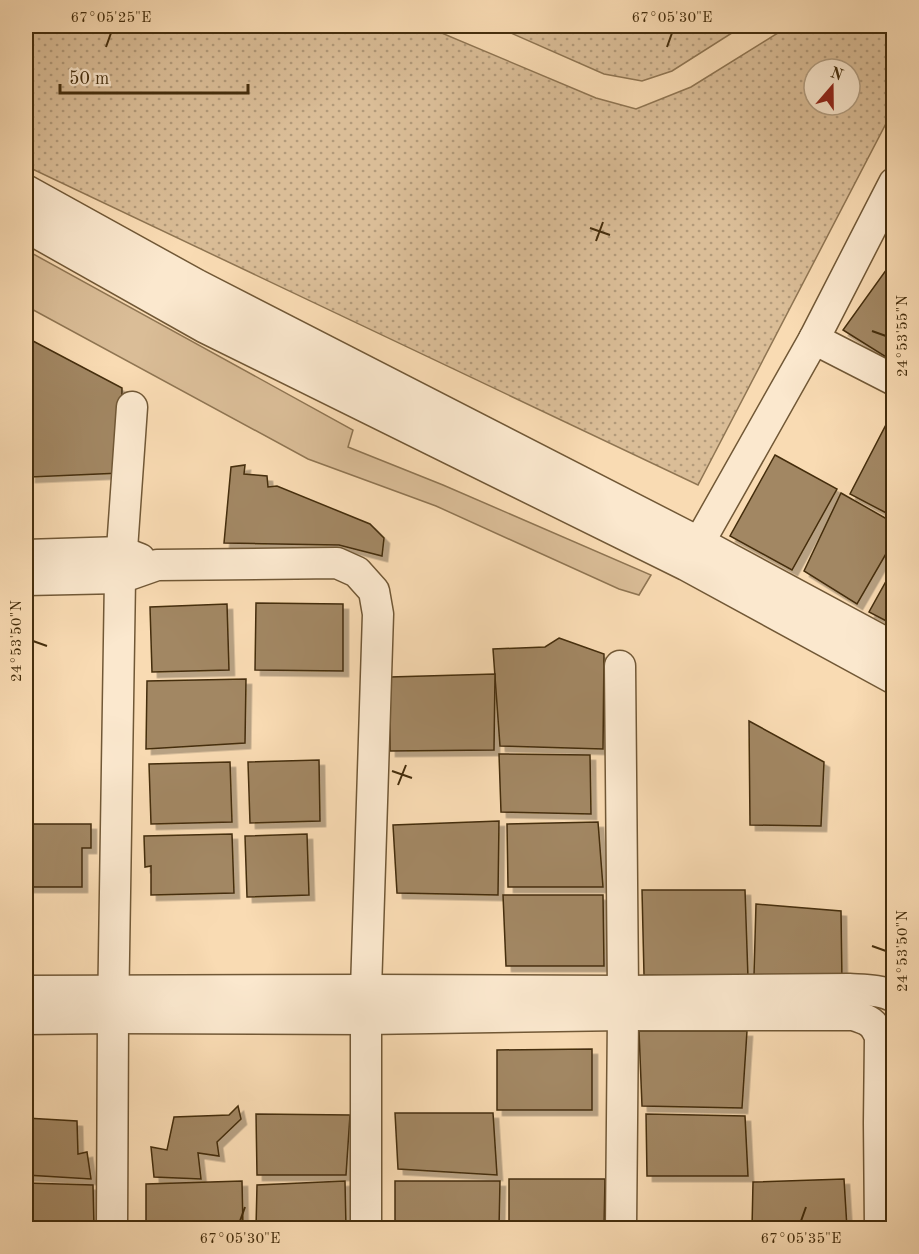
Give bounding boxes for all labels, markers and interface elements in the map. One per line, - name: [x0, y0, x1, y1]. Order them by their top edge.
- text: 67°05'25"E: [71, 11, 151, 26]
- text: 67°05'30"E: [632, 11, 712, 26]
- scale bar: [60, 57, 248, 95]
- north arrow: [802, 57, 862, 117]
- text: N: [828, 65, 846, 85]
- text: 50 m: [69, 70, 109, 88]
- text: 24°53'55"N: [896, 295, 911, 377]
- text: 24°53'50"N: [10, 600, 25, 682]
- text: 24°53'50"N: [896, 910, 911, 992]
- text: 67°05'30"E: [200, 1232, 280, 1247]
- text: 67°05'35"E: [761, 1232, 841, 1247]

